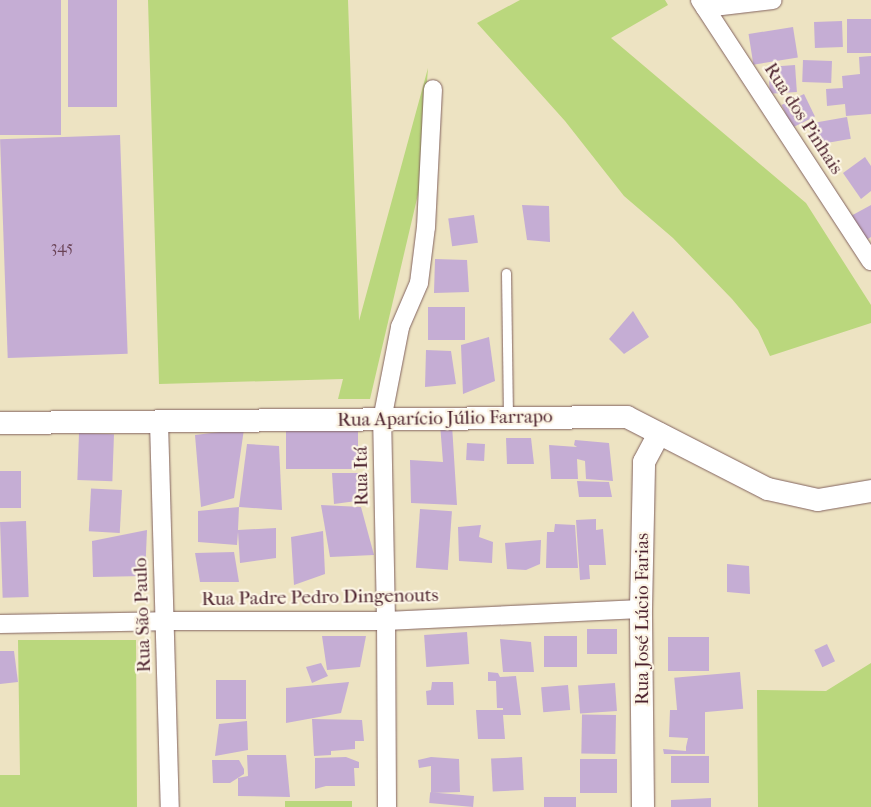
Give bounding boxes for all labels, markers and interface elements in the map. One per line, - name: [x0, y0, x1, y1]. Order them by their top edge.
- street label: Rua dos Pinhais: [758, 59, 848, 179]
- house number: 345: [51, 237, 73, 257]
- street label: Rua Aparício Júlio Farrapo: [337, 406, 553, 432]
- street label: Rua Itá: [350, 446, 374, 506]
- street label: Rua José Lúcio Farias: [632, 533, 654, 705]
- street label: Rua São Paulo: [130, 557, 156, 673]
- street label: Rua Padre Pedro Dingenouts: [201, 585, 439, 611]

